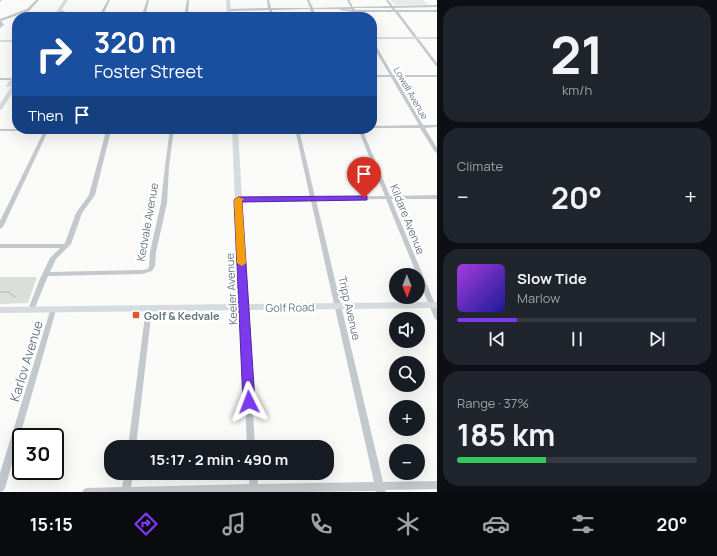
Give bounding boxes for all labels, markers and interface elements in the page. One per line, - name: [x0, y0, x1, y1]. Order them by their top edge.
- text: 21: [550, 19, 604, 90]
- text: 320 m: [94, 23, 176, 61]
- icon: right: [28, 28, 80, 80]
- text: Foster Street: [94, 59, 203, 83]
- street label: Lowell Avenue: [391, 64, 431, 122]
- text: km/h: [562, 81, 592, 99]
- icon: arrive: [71, 104, 93, 126]
- text: Then: [28, 105, 63, 126]
- pin: [347, 157, 381, 198]
- text: Climate: [457, 157, 503, 175]
- icon: arrive: [353, 163, 375, 185]
- text: 20°: [551, 177, 602, 218]
- street label: Kedvale Avenue: [133, 181, 161, 262]
- street label: Kildare Avenue: [387, 182, 429, 257]
- text: −: [457, 182, 469, 212]
- text: +: [684, 182, 697, 212]
- street label: Keeler Avenue: [222, 252, 240, 325]
- north arrow: [389, 268, 425, 304]
- map controls: [389, 268, 425, 480]
- text: Slow Tide: [517, 268, 587, 289]
- street label: Tripp Avenue: [335, 274, 365, 342]
- text: Marlow: [517, 289, 560, 307]
- street label: Golf Road: [265, 299, 315, 315]
- place label: Golf & Kedvale: [144, 308, 220, 323]
- marker: Golf & Kedvale: [131, 310, 141, 320]
- button: sound: [389, 312, 425, 348]
- street label: Karlov Avenue: [5, 318, 47, 404]
- icon: previous: [486, 328, 508, 350]
- icon: pause: [566, 328, 588, 350]
- icon: next: [646, 328, 668, 350]
- button: search: [389, 356, 425, 392]
- position arrow: [228, 381, 270, 423]
- text: Range · 37%: [457, 394, 529, 412]
- button: +: [389, 400, 425, 436]
- text: 185 km: [457, 414, 555, 455]
- speed limit sign: 30: [12, 428, 64, 480]
- button: −: [389, 444, 425, 480]
- text: 15:17 · 2 min · 490 m: [150, 449, 288, 470]
- icon: directions: [132, 510, 160, 538]
- icon: music: [220, 510, 248, 538]
- icon: phone: [307, 510, 335, 538]
- icon: climate: [394, 510, 422, 538]
- icon: car: [482, 510, 510, 538]
- icon: filters: [569, 510, 597, 538]
- text: 15:15: [30, 512, 73, 536]
- text: 20°: [657, 512, 687, 536]

